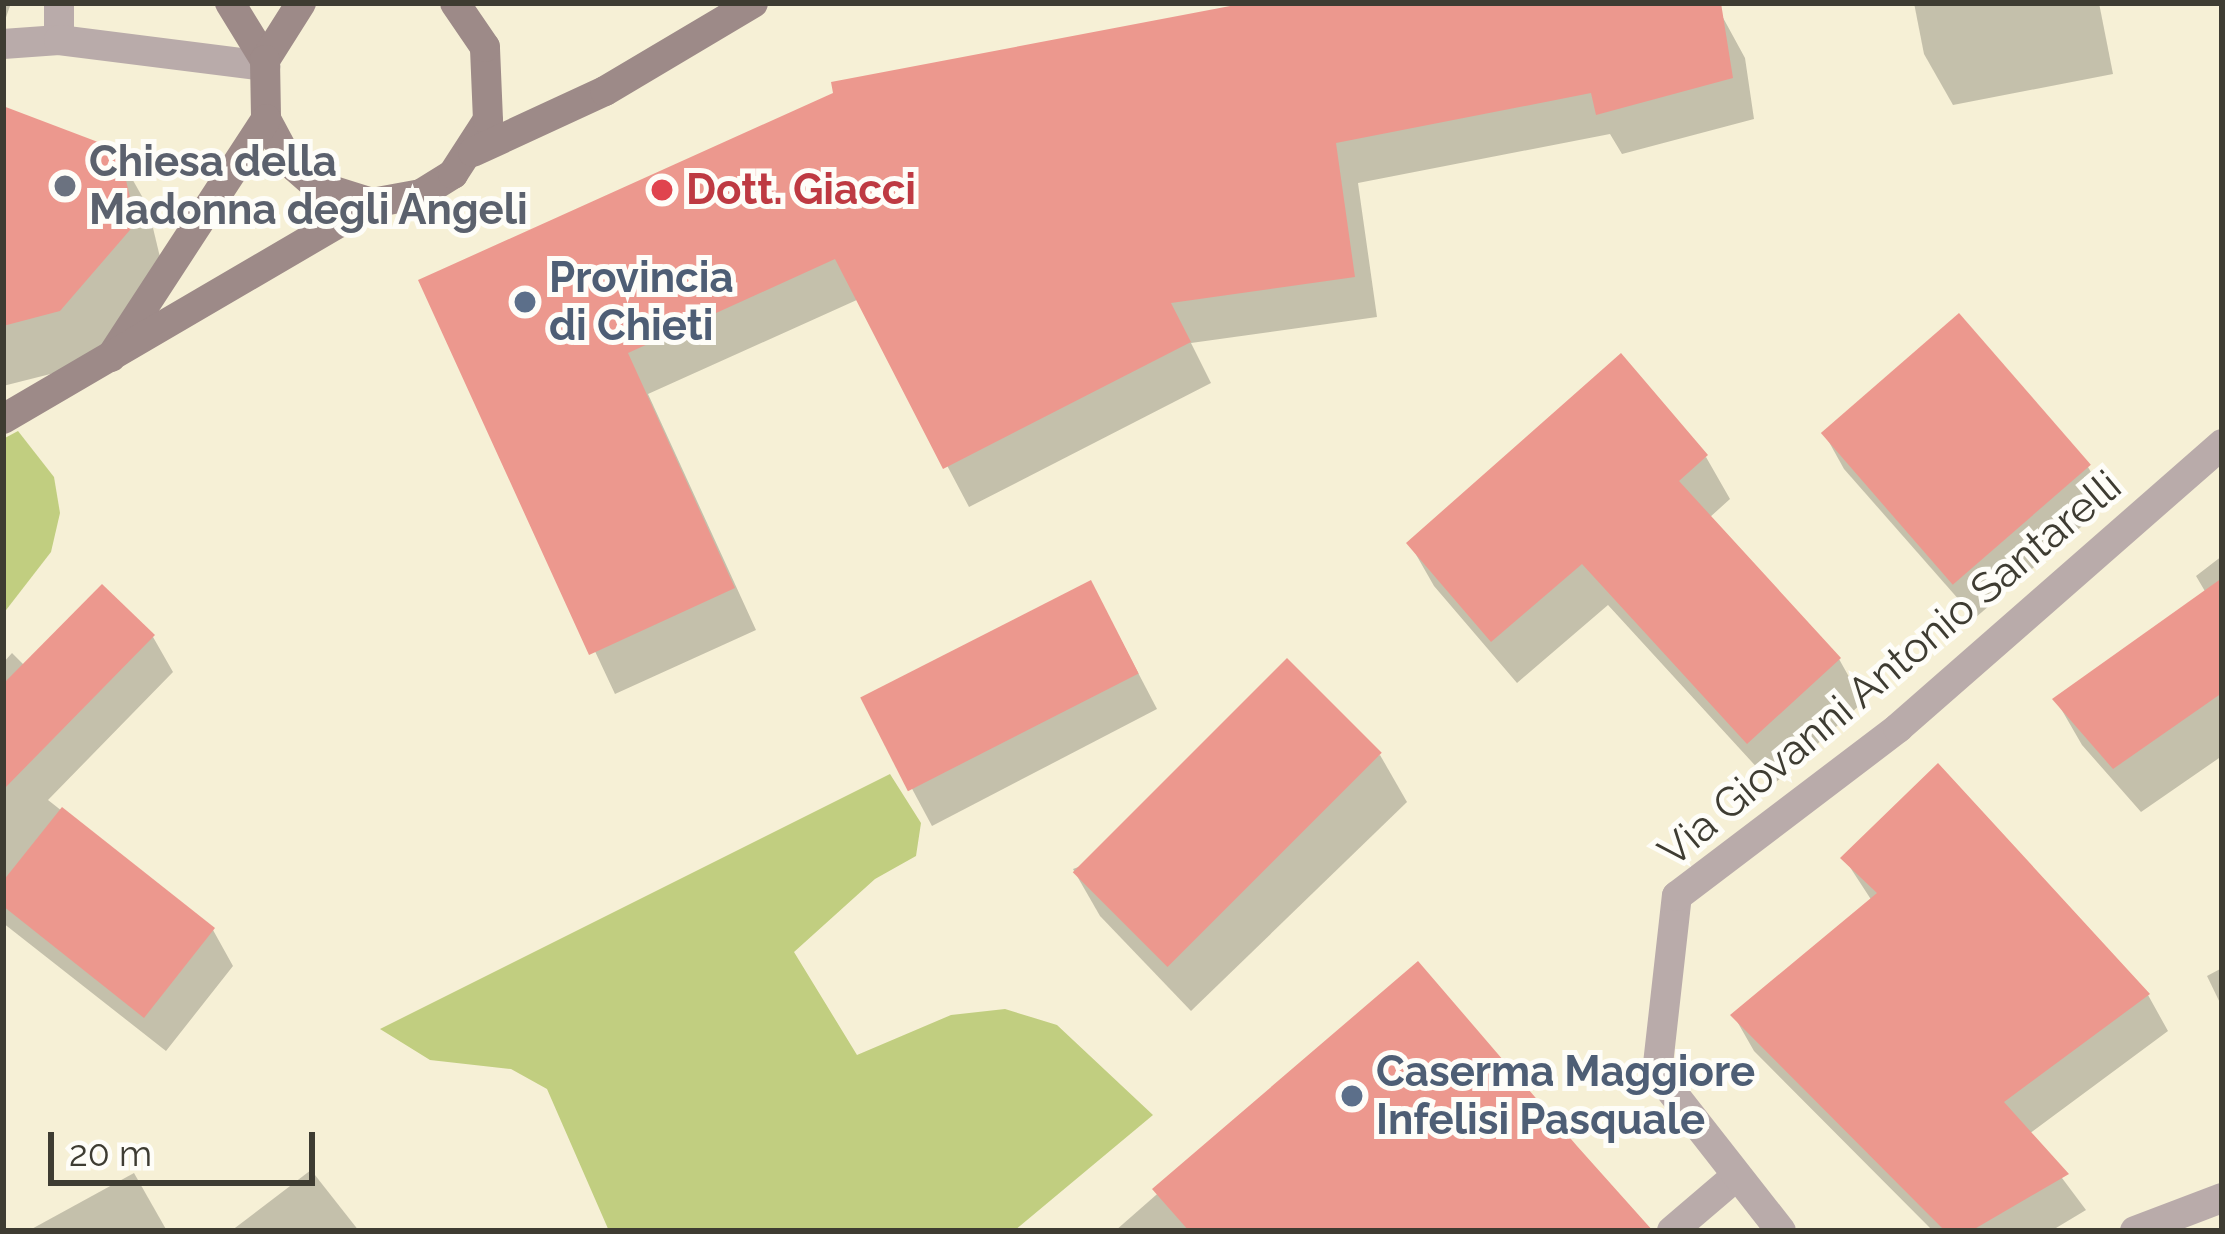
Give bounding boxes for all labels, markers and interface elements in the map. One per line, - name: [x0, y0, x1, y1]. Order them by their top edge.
- place label: Chiesa della Madonna degli Angeli: [89, 137, 529, 236]
- place label: Dott. Giacci: [686, 165, 916, 215]
- marker: Chiesa della Madonna degli Angeli: [52, 173, 78, 199]
- marker: Dott. Giacci: [649, 177, 675, 203]
- place label: Provincia di Chieti: [549, 253, 734, 352]
- marker: Provincia di Chieti: [512, 289, 538, 315]
- street label: Via Giovanni Antonio Santarelli: [1648, 460, 2132, 878]
- place label: Caserma Maggiore Infelisi Pasquale: [1376, 1047, 1755, 1146]
- marker: Caserma Maggiore Infelisi Pasquale: [1339, 1083, 1365, 1109]
- scale bar: [54, 1108, 321, 1182]
- text: 20 m: [69, 1132, 152, 1174]

